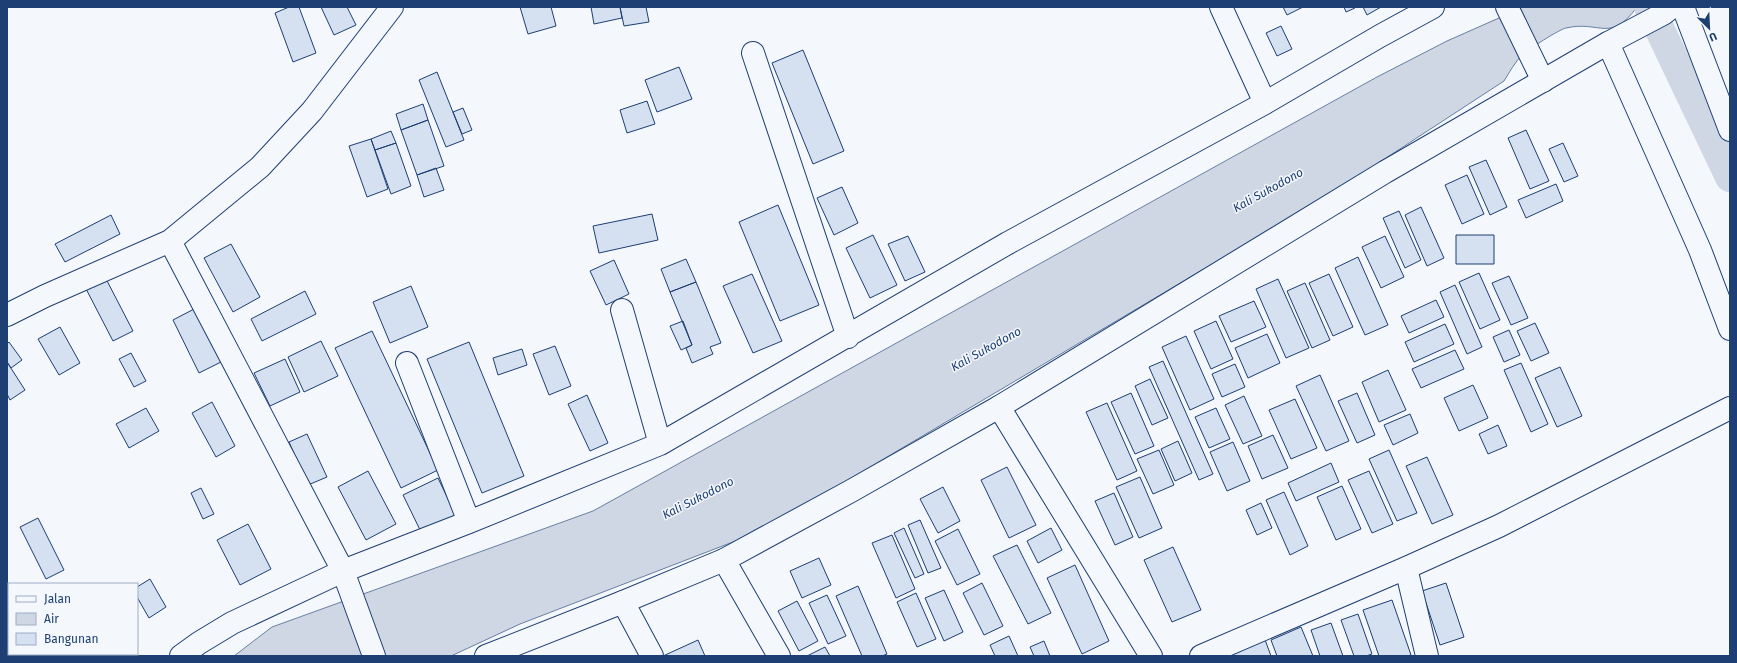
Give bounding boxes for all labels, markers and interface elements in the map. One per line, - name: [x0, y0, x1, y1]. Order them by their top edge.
- north arrow: [1689, 8, 1729, 48]
- text: U: [1707, 29, 1719, 44]
- water label: Kali Sukodono: [1230, 165, 1306, 215]
- water label: Kali Sukodono: [948, 324, 1024, 374]
- water label: Kali Sukodono: [660, 474, 736, 522]
- legend: [8, 583, 138, 655]
- text: Jalan: [44, 592, 71, 606]
- text: Air: [44, 612, 59, 626]
- text: Bangunan: [44, 632, 99, 646]

